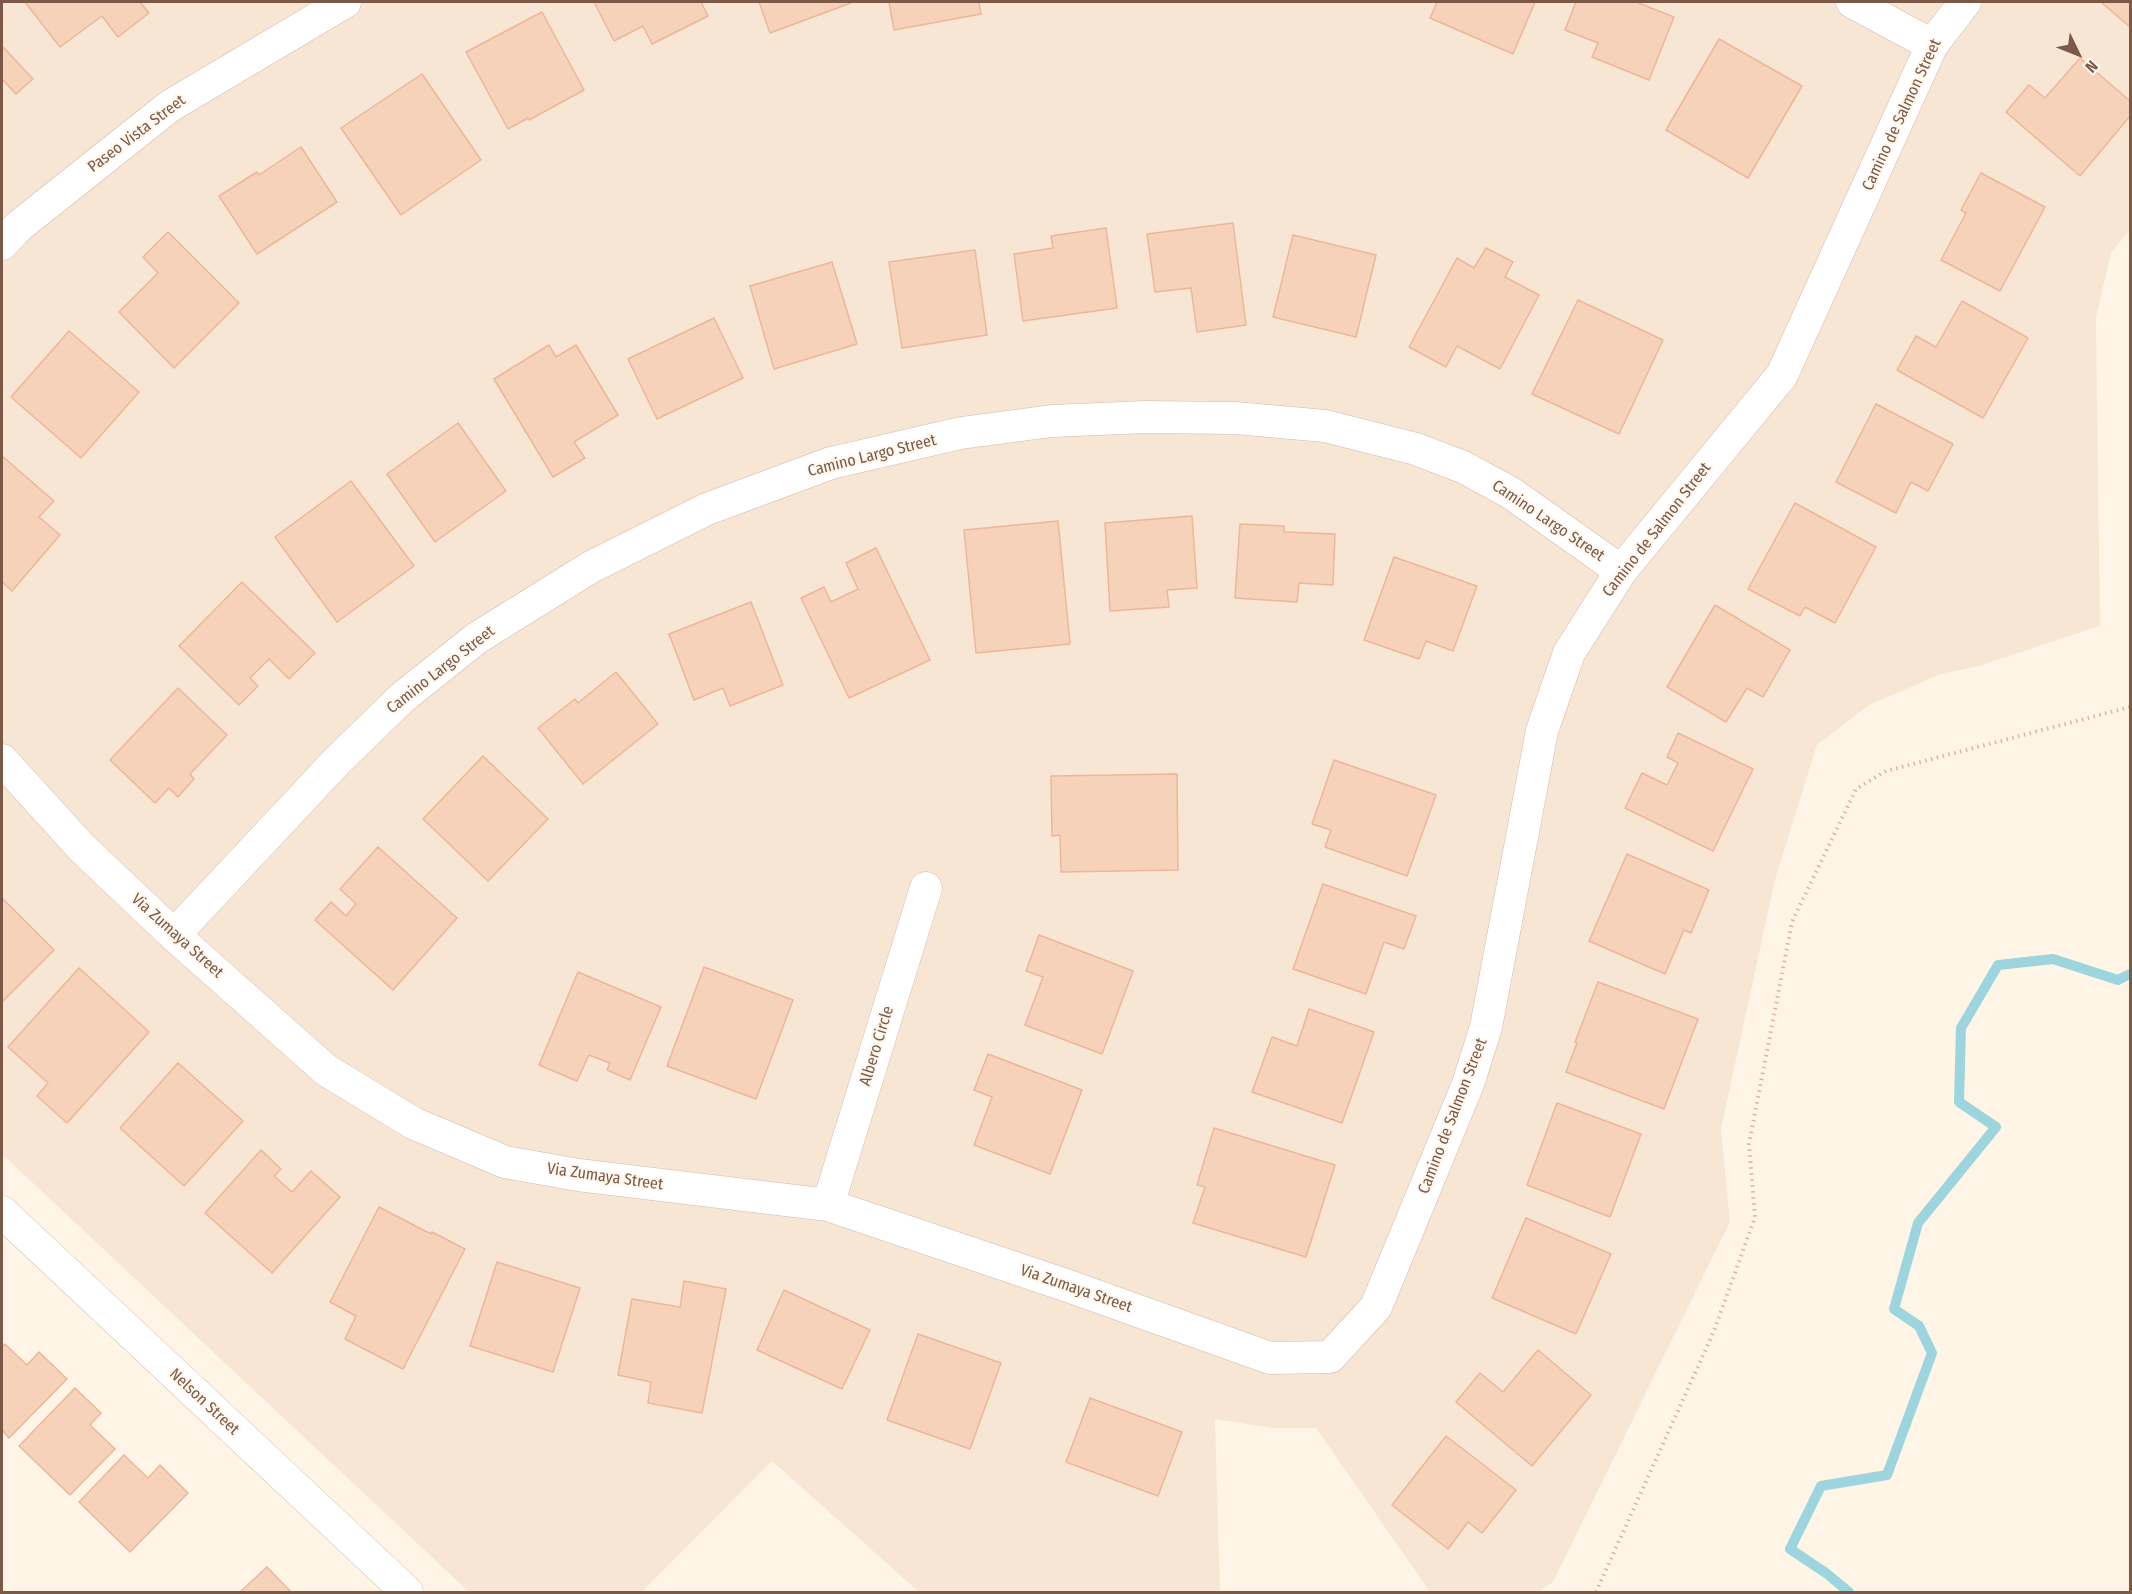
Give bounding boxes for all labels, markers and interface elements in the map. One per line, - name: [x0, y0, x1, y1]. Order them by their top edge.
- north arrow: [2048, 24, 2108, 84]
- street label: Camino de Salmon Street: [1858, 36, 1946, 194]
- text: N: [2081, 57, 2102, 77]
- street label: Paseo Vista Street: [84, 91, 190, 177]
- street label: Camino Largo Street: [806, 431, 938, 481]
- street label: Camino de Salmon Street: [1599, 459, 1715, 601]
- street label: Camino Largo Street: [1488, 476, 1608, 566]
- street label: Camino Largo Street: [383, 622, 499, 718]
- street label: Via Zumaya Street: [127, 890, 227, 982]
- street label: Albero Circle: [856, 1004, 898, 1088]
- street label: Camino de Salmon Street: [1414, 1035, 1492, 1197]
- street label: Via Zumaya Street: [546, 1159, 664, 1195]
- street label: Via Zumaya Street: [1017, 1261, 1135, 1317]
- street label: Nelson Street: [165, 1365, 243, 1439]

